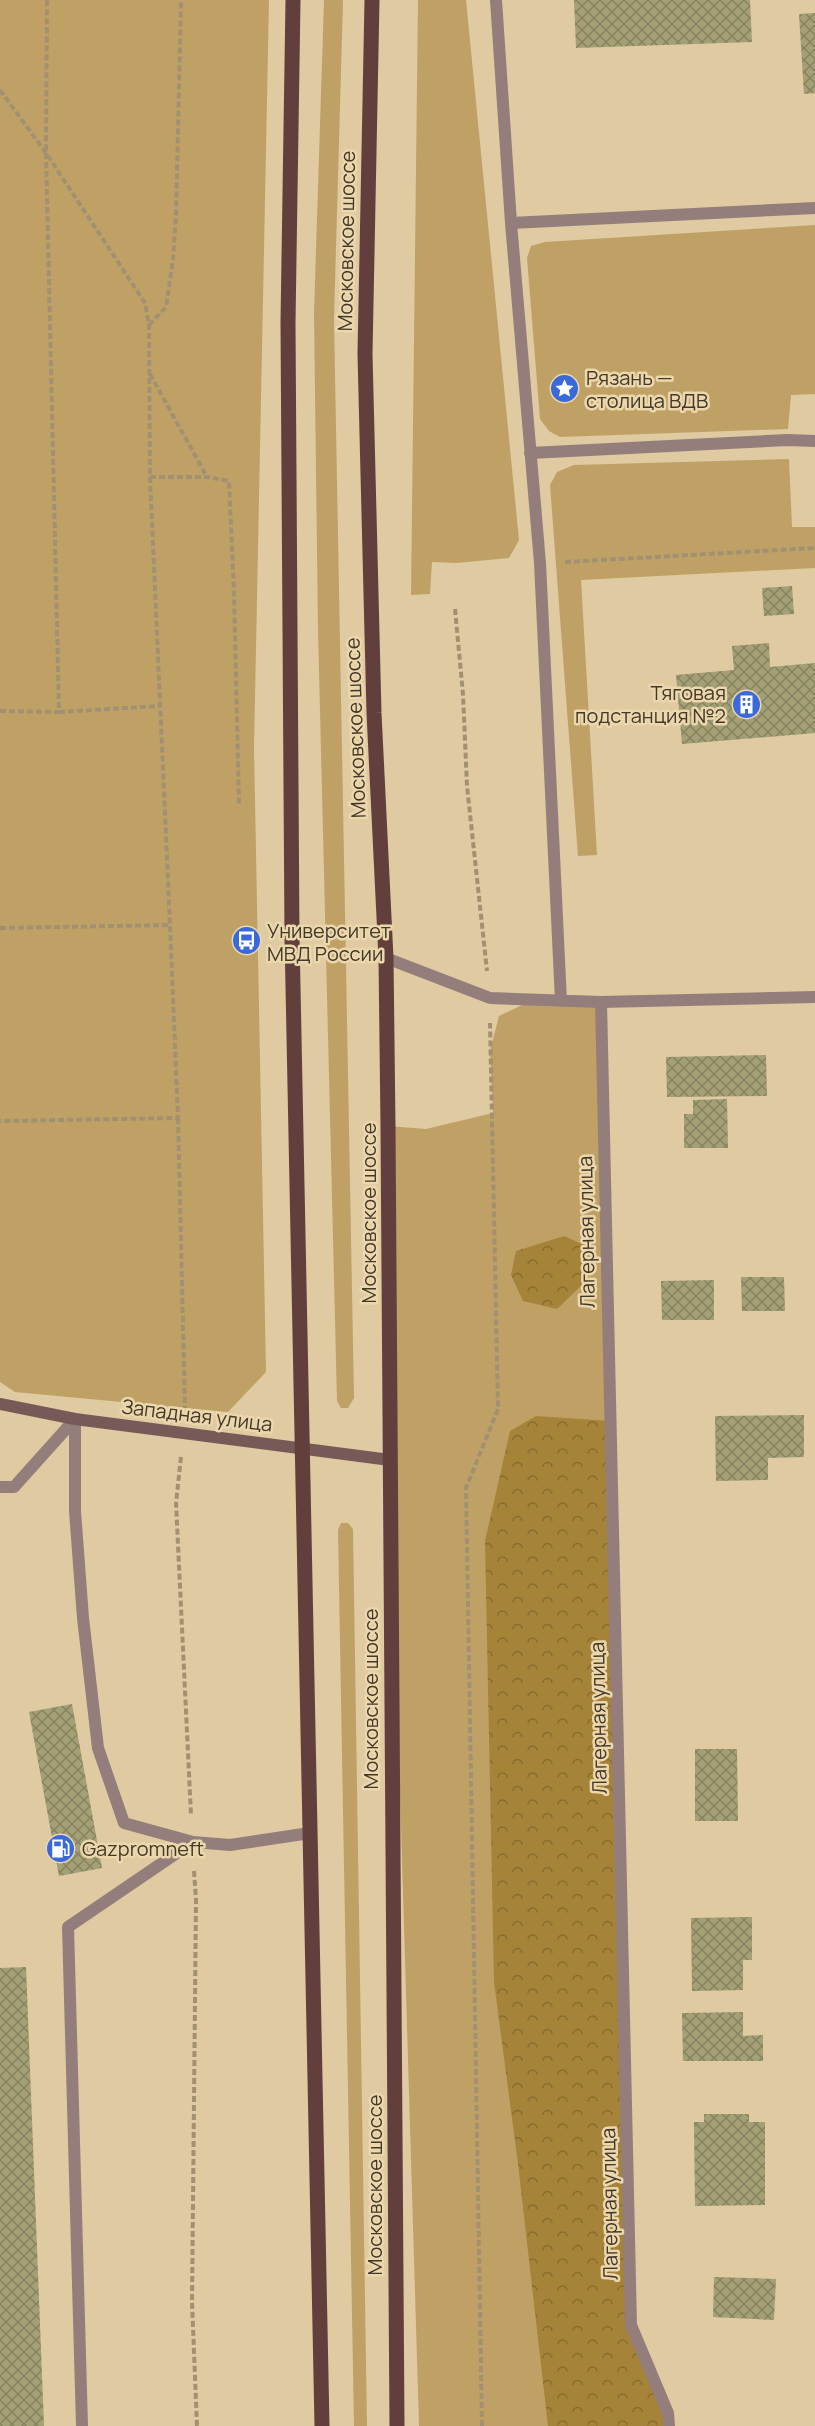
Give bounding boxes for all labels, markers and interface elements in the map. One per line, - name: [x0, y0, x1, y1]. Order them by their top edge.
- street label: Московское шоссе: [331, 150, 361, 332]
- place label: Рязань — столица ВДВ: [586, 364, 708, 414]
- place icon: Рязань — столица ВДВ: [549, 372, 581, 404]
- street label: Московское шоссе: [338, 637, 372, 819]
- place label: Тяговая подстанция №2: [575, 679, 726, 729]
- building icon: Тяговая подстанция №2: [731, 688, 763, 720]
- place label: Университет МВД России: [267, 917, 391, 967]
- bus stop icon: Университет МВД России: [230, 925, 262, 957]
- street label: Московское шоссе: [355, 1123, 382, 1303]
- street label: Лагерная улица: [571, 1156, 601, 1308]
- street label: Западная улица: [120, 1392, 274, 1438]
- street label: Московское шоссе: [357, 1609, 384, 1789]
- street label: Лагерная улица: [583, 1642, 613, 1794]
- fuel station icon: Gazpromneft: [45, 1832, 77, 1864]
- place label: Gazpromneft: [82, 1835, 204, 1862]
- street label: Московское шоссе: [361, 2095, 388, 2275]
- street label: Лагерная улица: [594, 2128, 624, 2280]

